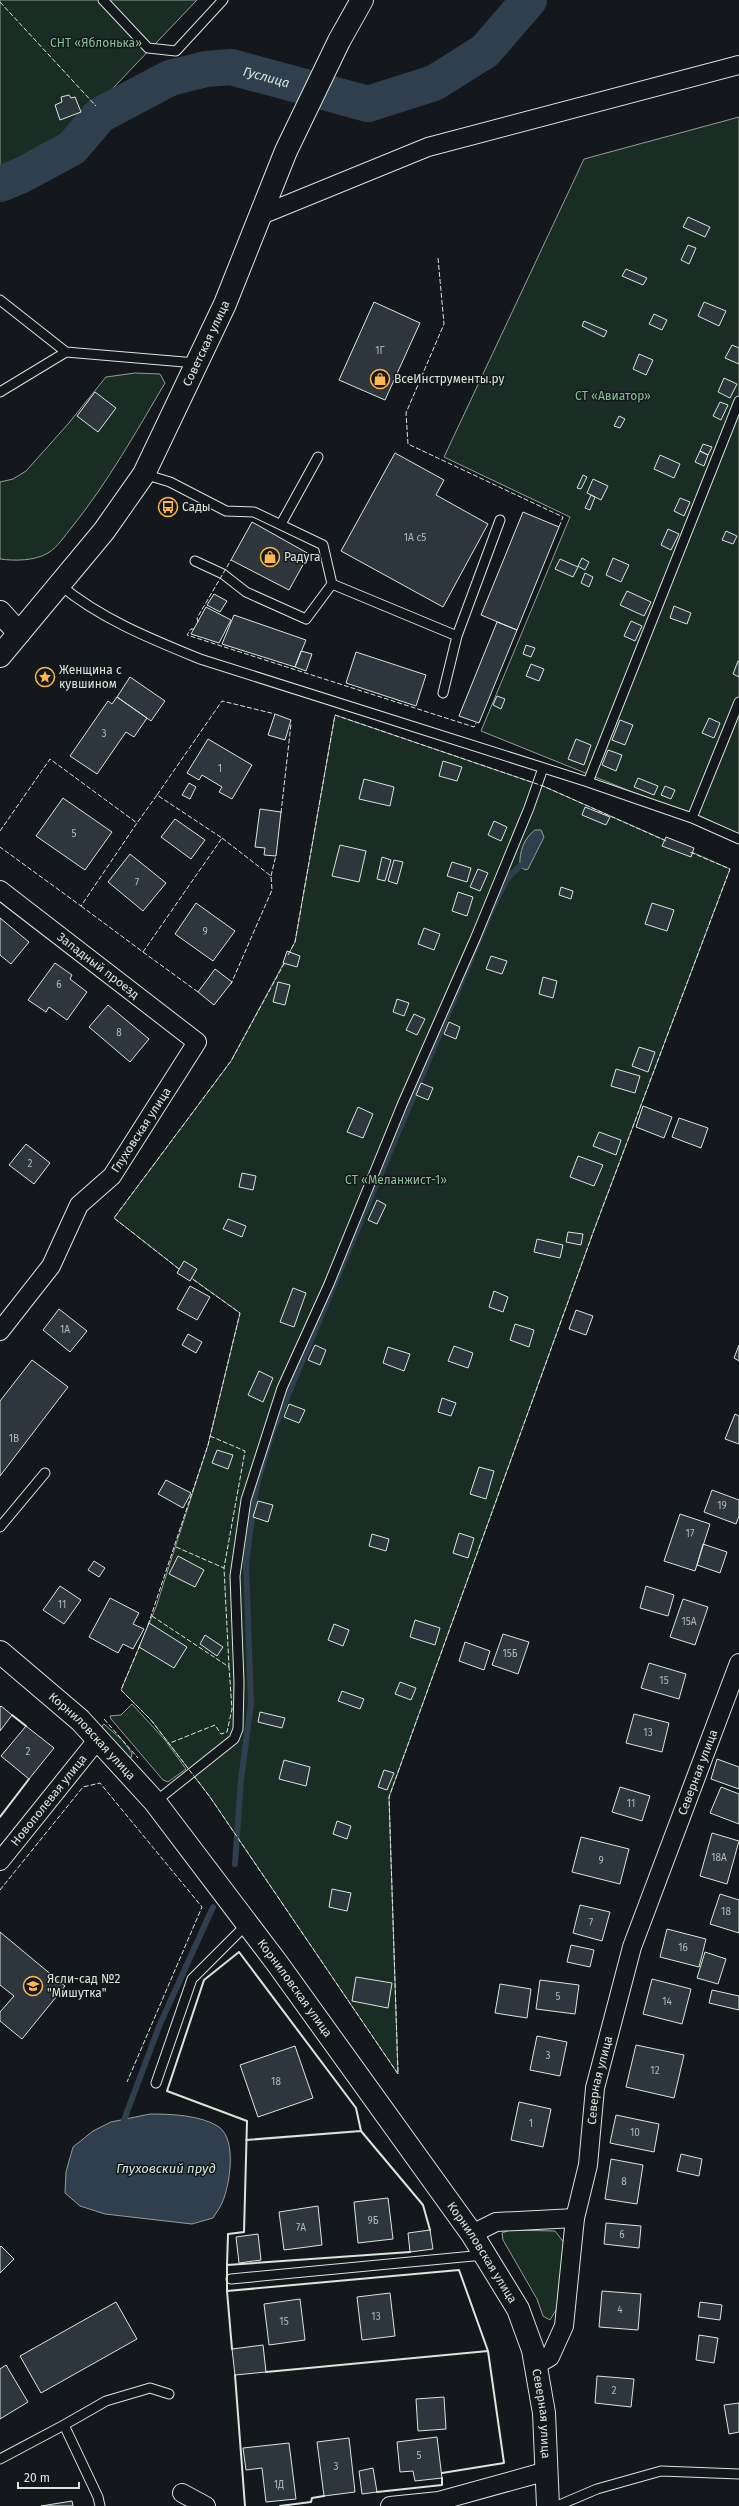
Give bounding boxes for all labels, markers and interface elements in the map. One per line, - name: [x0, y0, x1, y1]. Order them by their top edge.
- park label: СНТ «Яблонька»: [50, 36, 142, 50]
- water label: Гуслица: [241, 63, 291, 90]
- street label: Советская улица: [180, 298, 233, 388]
- house number: 1Г: [375, 345, 385, 357]
- shop icon: ВсеИнструменты.ру: [369, 368, 391, 390]
- place label: ВсеИнструменты.ру: [394, 372, 505, 386]
- park label: СТ «Авиатор»: [575, 389, 651, 403]
- bus stop icon: Сады: [157, 496, 179, 518]
- place label: Сады: [182, 500, 211, 514]
- house number: 1А с5: [404, 532, 426, 544]
- shop icon: Радуга: [259, 546, 281, 568]
- place label: Радуга: [284, 550, 321, 564]
- place label: Женщина с кувшином: [59, 663, 122, 691]
- place icon: Женщина с кувшином: [34, 666, 56, 688]
- house number: 3: [102, 728, 107, 740]
- house number: 1: [218, 763, 222, 775]
- house number: 5: [71, 828, 77, 840]
- house number: 7: [135, 877, 140, 889]
- house number: 9: [202, 926, 208, 938]
- street label: Западный проезд: [54, 930, 142, 1002]
- house number: 6: [56, 979, 62, 991]
- house number: 8: [116, 1027, 122, 1039]
- street label: Глуховская улица: [108, 1085, 174, 1175]
- house number: 2: [28, 1158, 33, 1170]
- park label: СТ «Меланжист-1»: [345, 1173, 447, 1187]
- house number: 1А: [60, 1324, 70, 1336]
- house number: 1В: [9, 1433, 19, 1445]
- house number: 19: [717, 1500, 727, 1512]
- house number: 17: [686, 1528, 695, 1540]
- house number: 11: [58, 1599, 66, 1611]
- house number: 15А: [681, 1616, 697, 1628]
- house number: 15Б: [502, 1648, 518, 1660]
- house number: 15: [659, 1675, 669, 1687]
- street label: Корниловская улица: [46, 1690, 138, 1783]
- house number: 13: [643, 1727, 653, 1739]
- street label: Северная улица: [675, 1728, 720, 1817]
- house number: 2: [26, 1746, 31, 1758]
- street label: Новополевая улица: [8, 1752, 90, 1849]
- house number: 11: [627, 1798, 635, 1810]
- house number: 18А: [711, 1852, 727, 1864]
- house number: 9: [598, 1855, 604, 1867]
- house number: 18: [721, 1906, 731, 1918]
- house number: 7: [589, 1917, 594, 1929]
- street label: Корниловская улица: [255, 1936, 335, 2040]
- house number: 16: [678, 1942, 688, 1954]
- place label: Ясли-сад №2 "Мишутка": [47, 1972, 120, 2000]
- school or university icon: Ясли-сад №2 "Мишутка": [22, 1975, 44, 1997]
- house number: 5: [555, 1991, 561, 2003]
- house number: 14: [662, 1996, 673, 2008]
- street label: Северная улица: [585, 2034, 615, 2125]
- house number: 3: [546, 2050, 551, 2062]
- house number: 12: [650, 2065, 660, 2077]
- house number: 18: [271, 2076, 281, 2088]
- house number: 1: [529, 2118, 533, 2130]
- house number: 10: [630, 2127, 640, 2139]
- water label: Глуховский пруд: [116, 2161, 216, 2176]
- house number: 8: [621, 2176, 627, 2188]
- street label: Корниловская улица: [444, 2199, 520, 2306]
- house number: 9Б: [367, 2215, 379, 2227]
- house number: 7А: [296, 2222, 306, 2234]
- house number: 6: [619, 2229, 625, 2241]
- house number: 4: [617, 2304, 623, 2316]
- house number: 13: [371, 2311, 381, 2323]
- house number: 15: [279, 2316, 289, 2328]
- street label: Северная улица: [529, 2368, 553, 2459]
- house number: 2: [612, 2385, 617, 2397]
- house number: 5: [416, 2450, 422, 2462]
- house number: 3: [334, 2461, 339, 2473]
- scale bar: [18, 2464, 79, 2490]
- text: 20 m: [24, 2471, 50, 2485]
- house number: 1Д: [274, 2479, 284, 2491]

